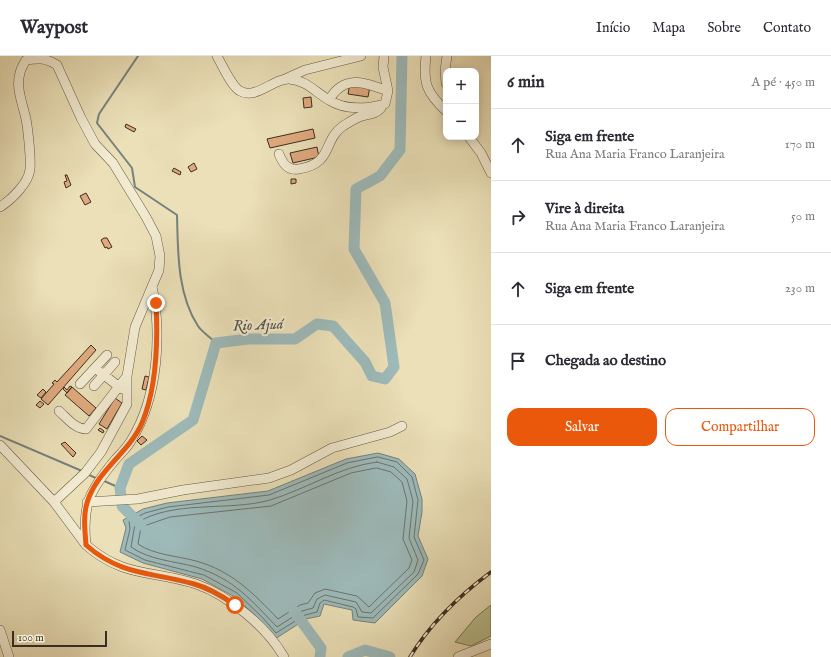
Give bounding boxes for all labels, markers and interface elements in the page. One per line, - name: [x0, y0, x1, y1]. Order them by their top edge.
- text: Waypost: [20, 16, 88, 40]
- text: Início: [596, 19, 630, 37]
- text: Mapa: [652, 19, 685, 37]
- text: Sobre: [707, 19, 741, 37]
- text: Contato: [763, 19, 811, 37]
- map controls: [443, 68, 479, 140]
- button: +: [443, 68, 479, 104]
- text: 6 min: [507, 72, 545, 93]
- text: A pé · 450 m: [752, 74, 815, 91]
- button: −: [443, 104, 479, 140]
- text: Siga em frente: [545, 127, 634, 146]
- icon: ahead: [507, 134, 529, 156]
- text: 170 m: [785, 136, 815, 153]
- text: Rua Ana Maria Franco Laranjeira: [545, 146, 725, 163]
- text: Vire à direita: [545, 199, 624, 218]
- icon: right: [507, 206, 529, 228]
- text: 50 m: [791, 208, 815, 225]
- text: Rua Ana Maria Franco Laranjeira: [545, 218, 725, 235]
- icon: ahead: [507, 278, 529, 300]
- text: Siga em frente: [545, 279, 634, 298]
- text: 230 m: [785, 280, 815, 297]
- route end: [147, 294, 165, 312]
- water label: Rio Ajuá: [232, 315, 285, 335]
- icon: arrive: [507, 350, 529, 372]
- text: Chegada ao destino: [545, 351, 666, 370]
- button: Salvar: [507, 408, 657, 446]
- button: Compartilhar: [665, 408, 815, 446]
- route start: [226, 596, 244, 614]
- scale bar: [12, 629, 107, 648]
- text: 100 m: [18, 631, 44, 645]

